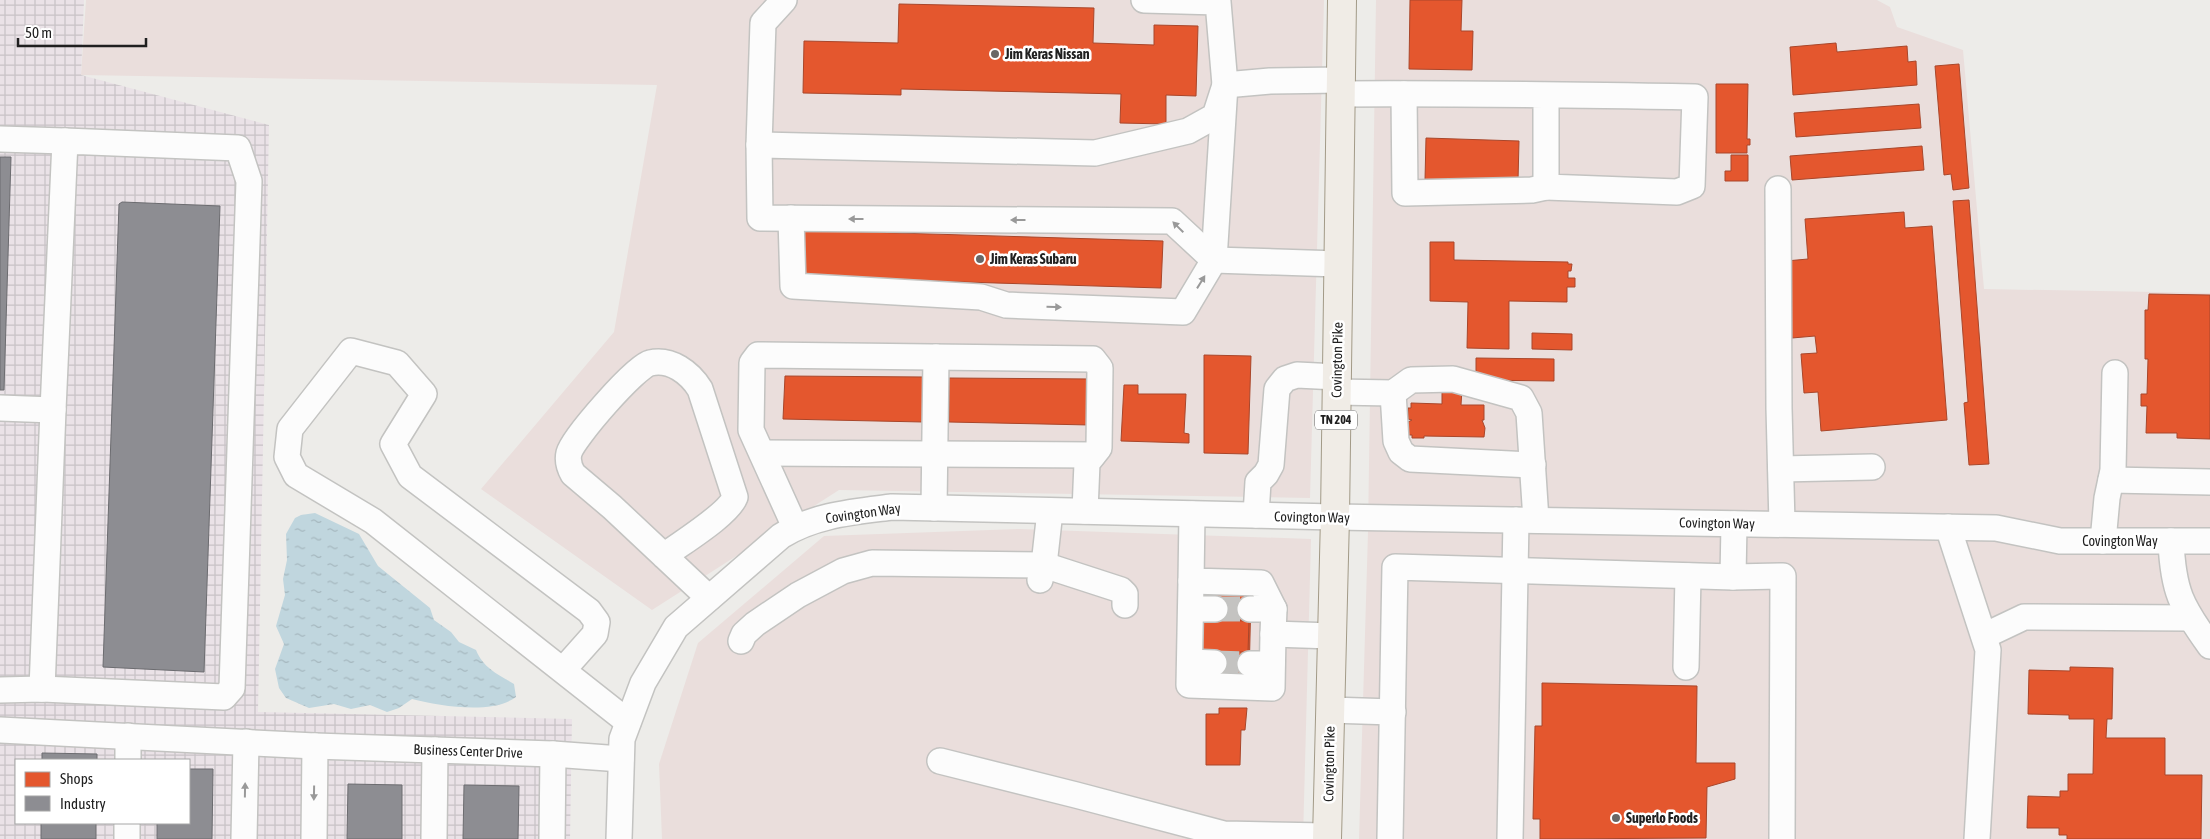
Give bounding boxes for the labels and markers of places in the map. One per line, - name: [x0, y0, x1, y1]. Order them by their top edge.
- place label: Jim Keras Nissan: [1004, 46, 1090, 62]
- marker: Jim Keras Nissan: [989, 48, 1001, 60]
- place label: Jim Keras Subaru: [989, 251, 1077, 267]
- marker: Jim Keras Subaru: [974, 253, 986, 265]
- place label: Superlo Foods: [1626, 810, 1698, 826]
- marker: Superlo Foods: [1610, 812, 1622, 824]

